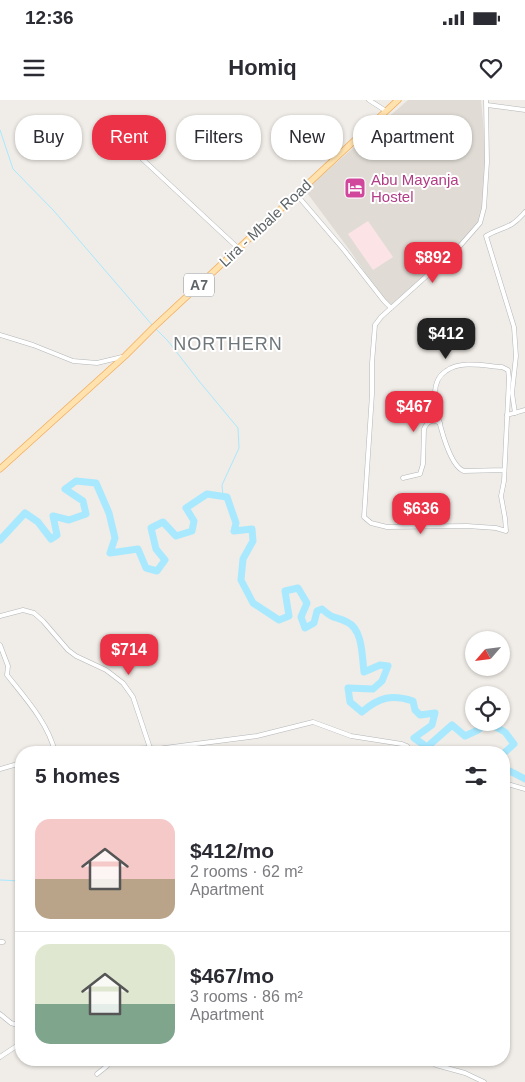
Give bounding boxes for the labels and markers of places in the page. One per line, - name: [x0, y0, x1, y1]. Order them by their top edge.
- place label: Abu Mayanja Hostel: [371, 171, 459, 205]
- hotel icon: Abu Mayanja Hostel: [343, 176, 367, 200]
- pin: $892: [403, 242, 463, 284]
- pin: $412: [416, 318, 476, 360]
- pin: $467: [384, 390, 444, 433]
- pin: $636: [391, 492, 451, 535]
- pin: $714: [99, 634, 159, 676]

